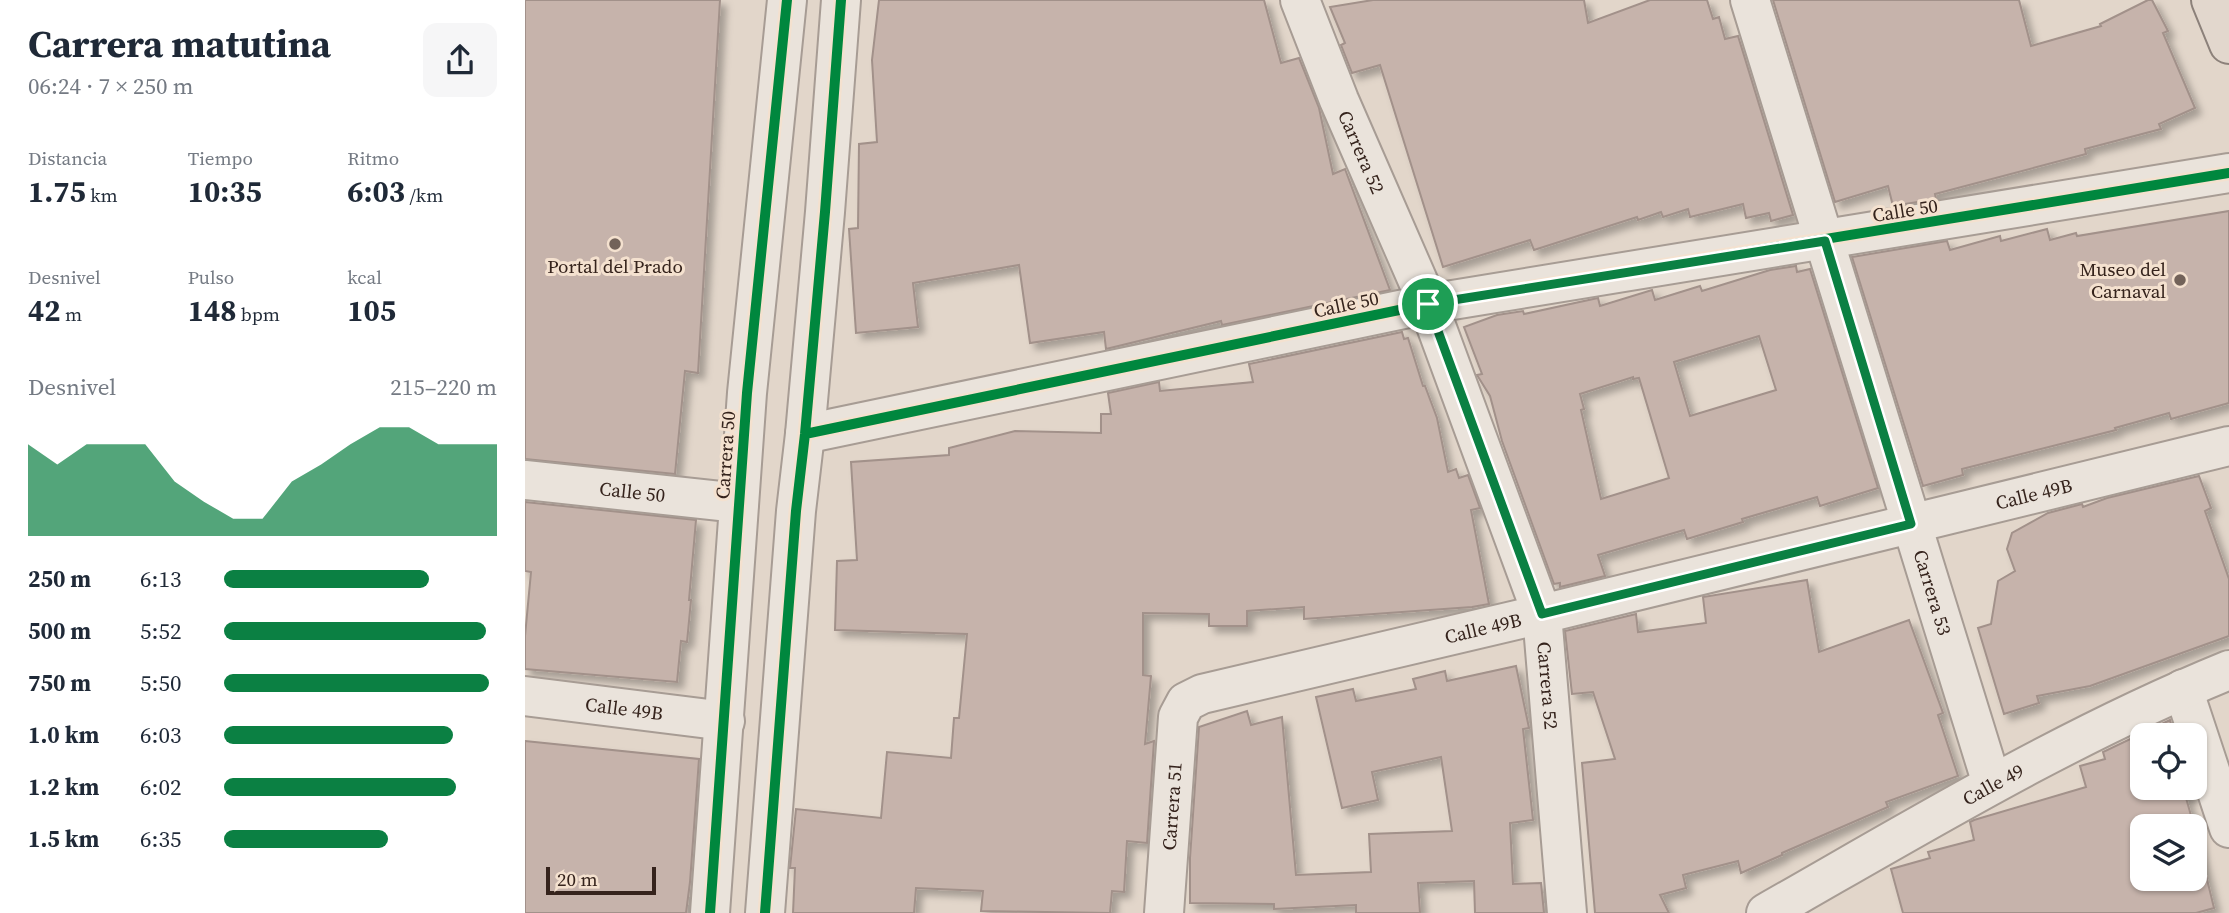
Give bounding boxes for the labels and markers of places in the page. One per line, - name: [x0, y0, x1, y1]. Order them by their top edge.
- marker: Portal del Prado: [607, 236, 623, 252]
- place label: Portal del Prado: [547, 253, 683, 279]
- place label: Museo del Carnaval: [2079, 256, 2166, 304]
- marker: Museo del Carnaval: [2172, 272, 2188, 288]
- pin: [1398, 274, 1458, 334]

